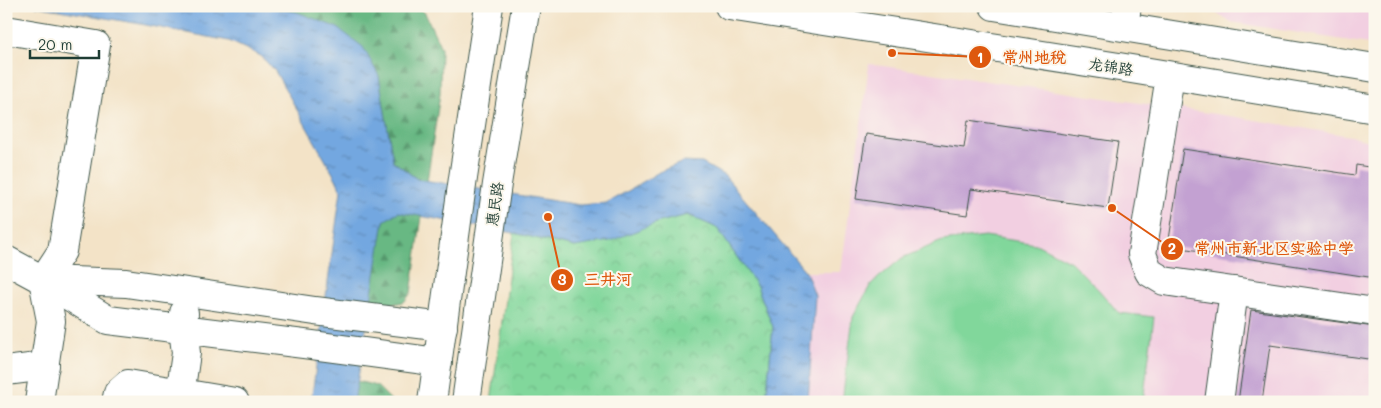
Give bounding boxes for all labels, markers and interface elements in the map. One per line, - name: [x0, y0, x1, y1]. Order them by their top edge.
- scale bar: [30, 28, 99, 60]
- text: 20 m: [38, 34, 72, 54]
- callout: 常州地税: [967, 42, 1076, 73]
- text: 常州地税: [1002, 46, 1066, 67]
- text: 1: [977, 47, 983, 67]
- street label: 龙锦路: [1087, 53, 1135, 79]
- street label: 惠民路: [481, 180, 507, 228]
- callout: 常州市新北区实验中学: [1159, 233, 1364, 264]
- text: 常州市新北区实验中学: [1194, 237, 1354, 258]
- text: 2: [1168, 238, 1176, 258]
- callout: 三井河: [549, 264, 642, 295]
- text: 三井河: [584, 268, 632, 289]
- text: 3: [557, 269, 567, 289]

